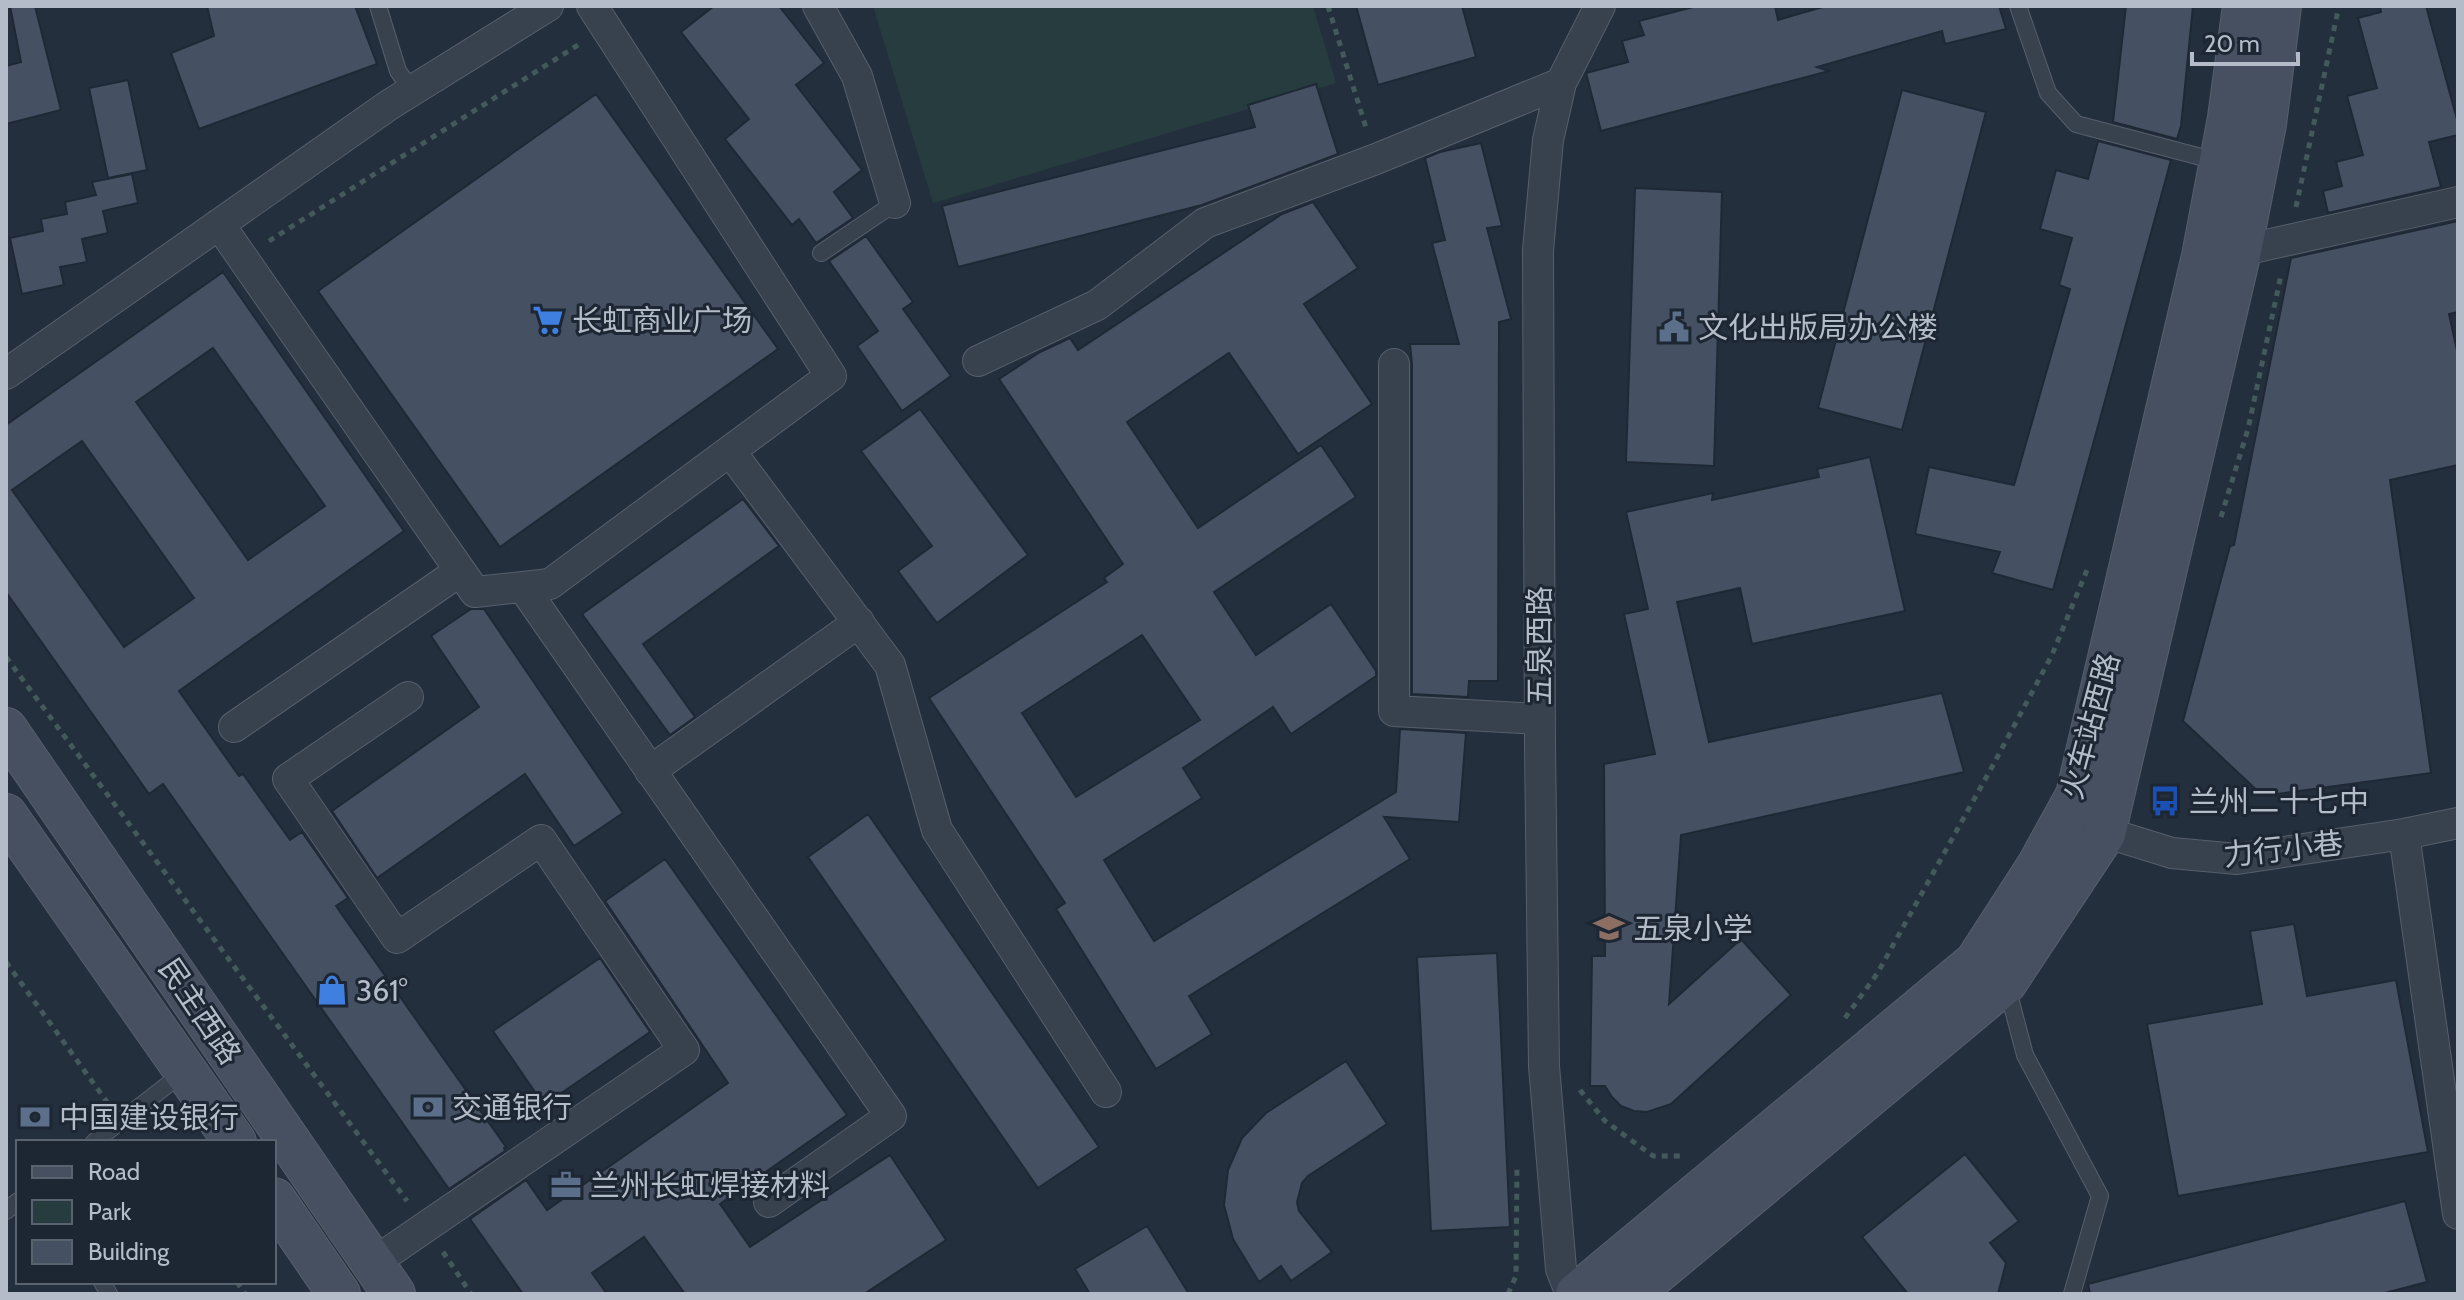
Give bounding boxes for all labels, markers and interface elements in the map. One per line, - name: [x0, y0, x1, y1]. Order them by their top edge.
- scale bar: [2192, 16, 2298, 66]
- text: 20 m: [2204, 29, 2260, 58]
- place label: 长虹商业广场: [572, 302, 752, 339]
- supermarket icon: 长虹商业广场: [531, 303, 565, 337]
- place label: 文化出版局办公楼: [1698, 309, 1938, 346]
- public building icon: 文化出版局办公楼: [1657, 310, 1691, 344]
- street label: 五泉西路: [1521, 586, 1558, 706]
- street label: 火车站西路: [2053, 649, 2127, 803]
- place label: 兰州二十七中: [2189, 783, 2369, 820]
- bus stop icon: 兰州二十七中: [2148, 784, 2182, 818]
- street label: 力行小巷: [2221, 824, 2345, 874]
- place label: 五泉小学: [1633, 910, 1753, 947]
- school or university icon: 五泉小学: [1592, 911, 1626, 945]
- street label: 民主西路: [151, 951, 249, 1071]
- place label: 361°: [356, 972, 408, 1009]
- shop icon: 361°: [315, 973, 349, 1007]
- place label: 交通银行: [452, 1089, 572, 1126]
- bank icon: 交通银行: [411, 1090, 445, 1124]
- place label: 中国建设银行: [59, 1099, 239, 1136]
- bank icon: 中国建设银行: [18, 1100, 52, 1134]
- legend: [16, 1140, 276, 1284]
- text: Road: [88, 1157, 140, 1186]
- place label: 兰州长虹焊接材料: [590, 1167, 830, 1204]
- office icon: 兰州长虹焊接材料: [549, 1168, 583, 1202]
- text: Park: [88, 1197, 131, 1226]
- text: Building: [88, 1237, 170, 1266]

